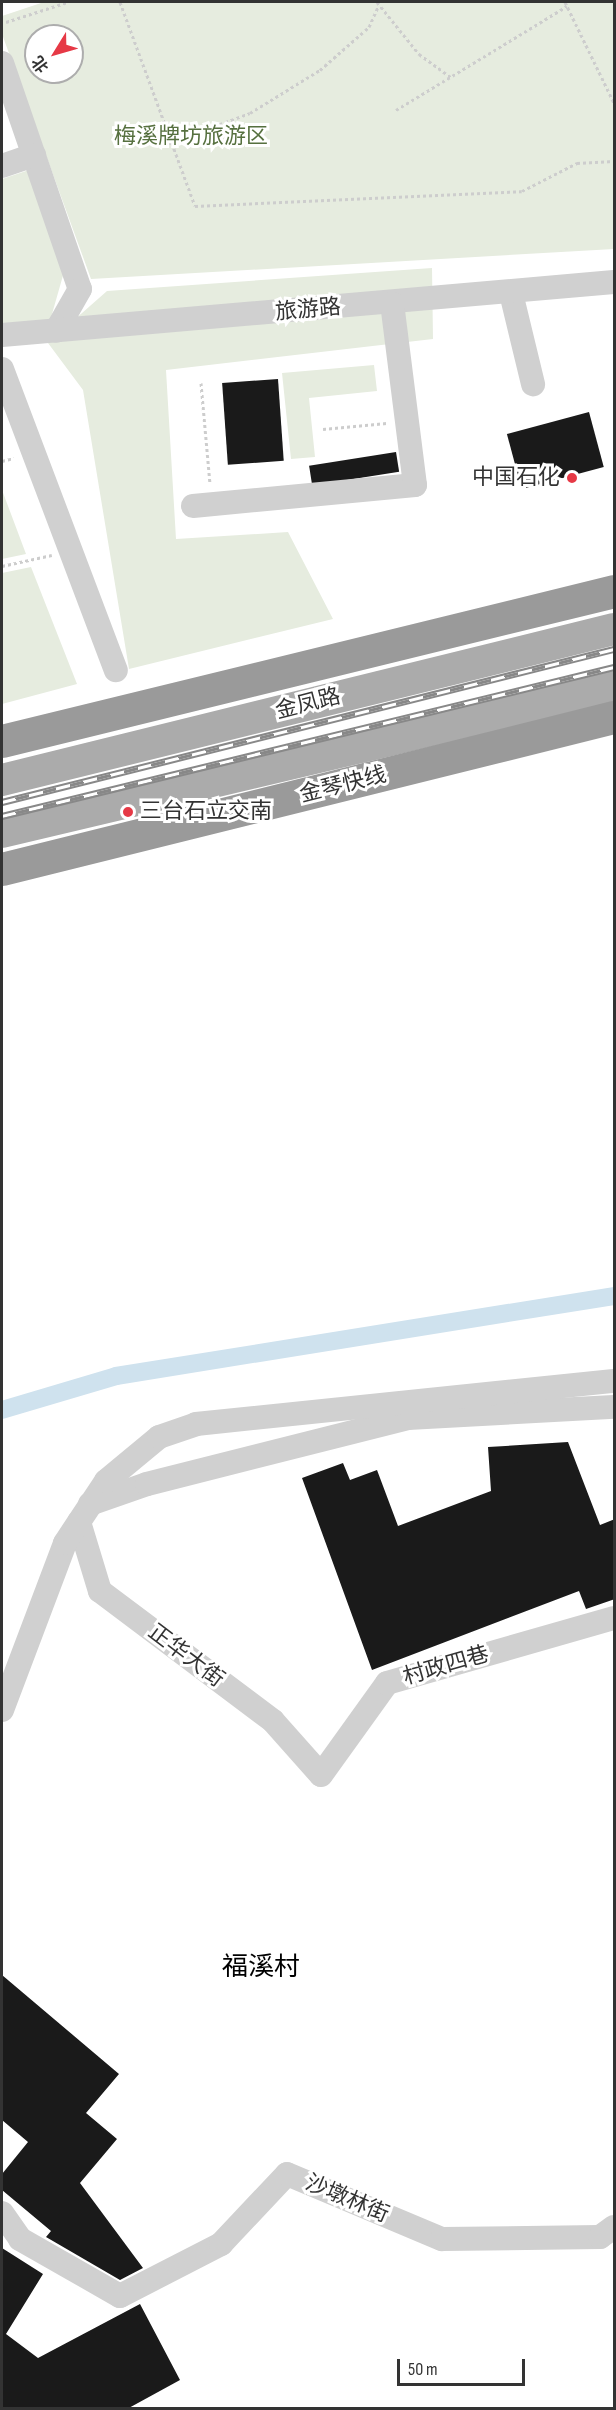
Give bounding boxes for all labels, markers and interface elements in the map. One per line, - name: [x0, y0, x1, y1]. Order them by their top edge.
- north arrow: [24, 24, 84, 84]
- text: 北: [28, 52, 53, 76]
- park label: 梅溪牌坊旅游区: [114, 124, 268, 150]
- street label: 旅游路: [274, 294, 342, 326]
- place label: 中国石化: [472, 465, 560, 491]
- marker: 中国石化: [565, 471, 579, 485]
- street label: 金凤路: [273, 683, 343, 725]
- street label: 金琴快线: [297, 762, 389, 808]
- place label: 三台石立交南: [140, 799, 272, 825]
- marker: 三台石立交南: [121, 805, 135, 819]
- street label: 正华大街: [143, 1619, 229, 1693]
- street label: 村政四巷: [400, 1641, 492, 1691]
- district label: 福溪村: [222, 1952, 300, 1984]
- street label: 沙墩林街: [301, 2170, 393, 2228]
- scale bar: [400, 2347, 528, 2385]
- text: 50 m: [408, 2359, 438, 2380]

